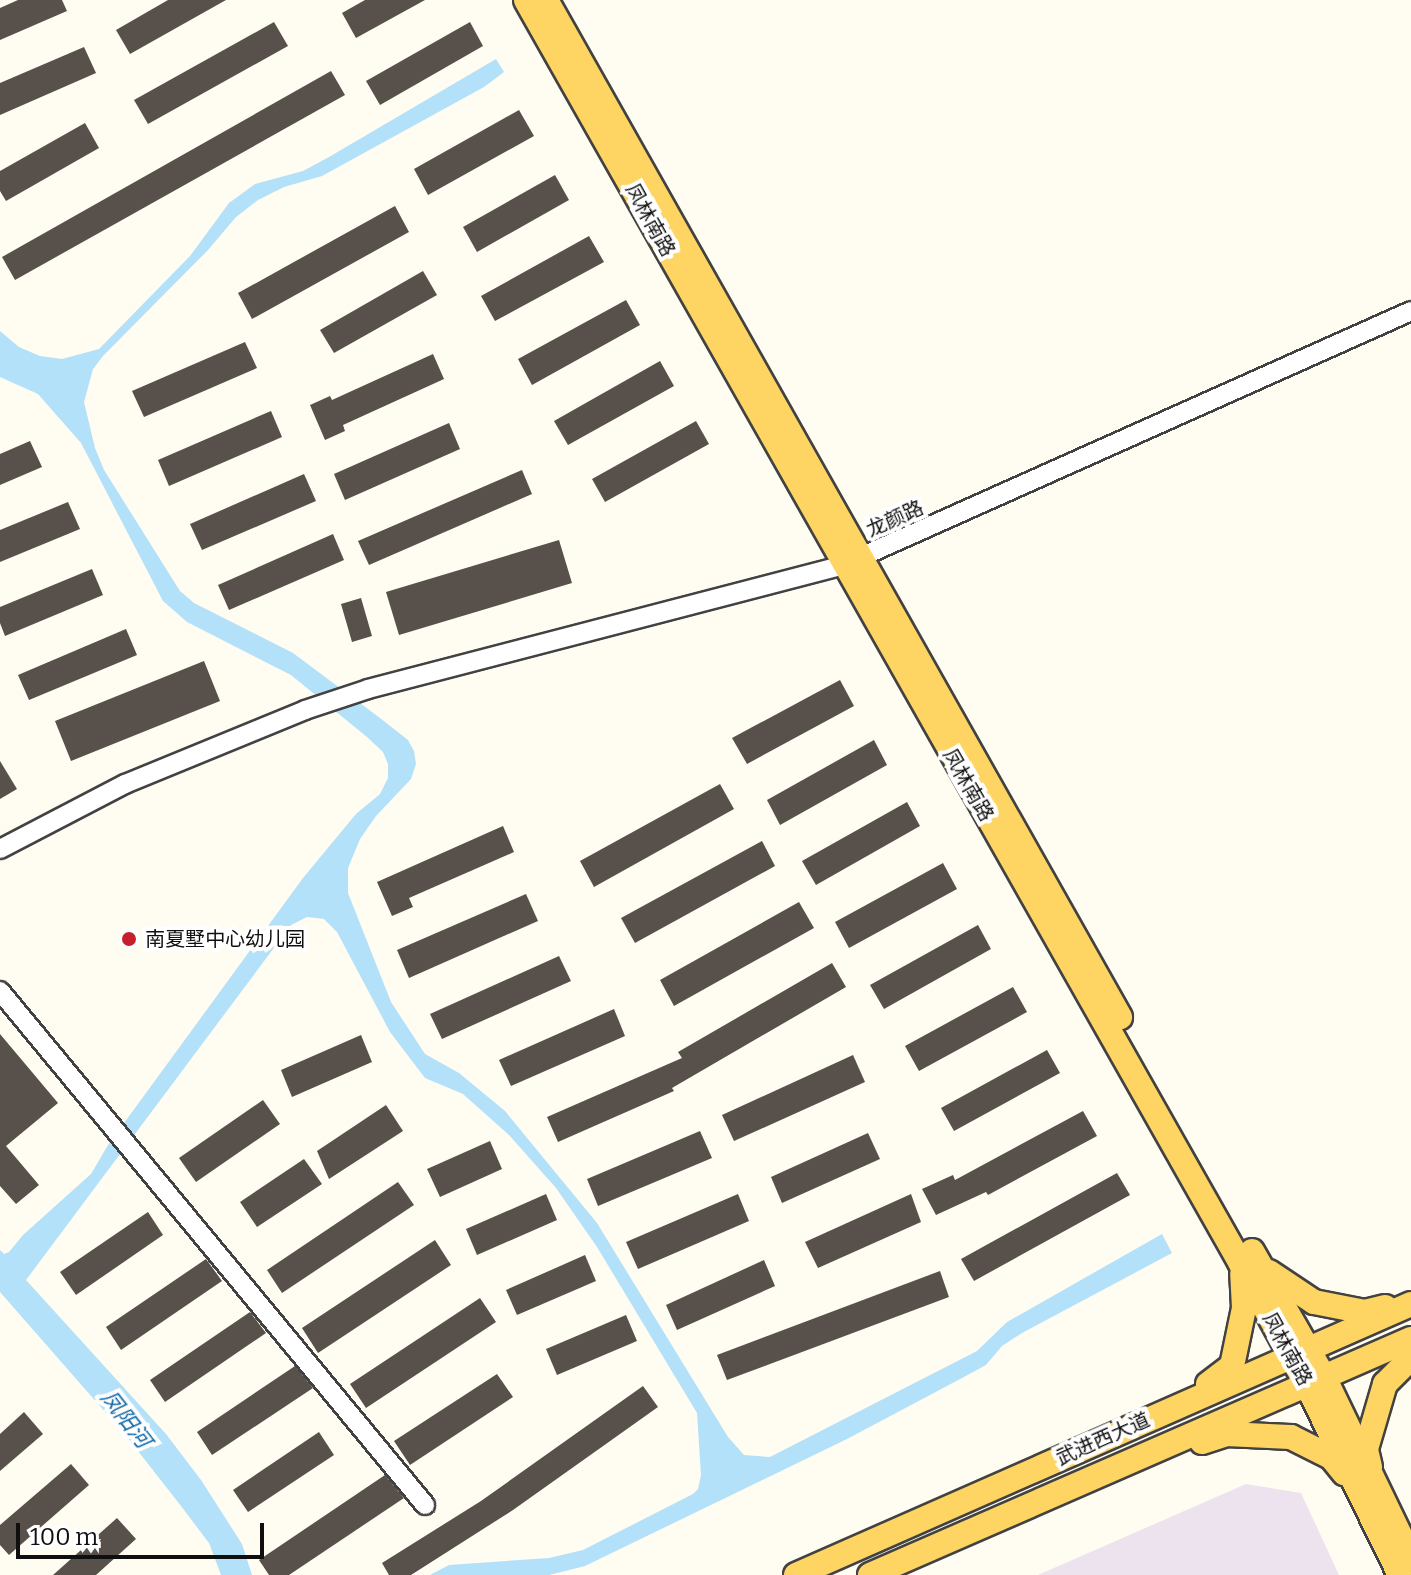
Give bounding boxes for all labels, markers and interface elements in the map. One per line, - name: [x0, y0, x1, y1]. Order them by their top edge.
- street label: 凤林南路: [620, 179, 680, 261]
- street label: 龙颜路: [863, 496, 927, 542]
- street label: 凤林南路: [938, 744, 998, 826]
- place label: 南夏墅中心幼儿园: [145, 927, 305, 951]
- marker: 南夏墅中心幼儿园: [120, 930, 138, 948]
- street label: 凤林南路: [1257, 1308, 1317, 1390]
- water label: 凤阳河: [95, 1385, 157, 1453]
- street label: 武进西大道: [1052, 1408, 1154, 1470]
- scale bar: [20, 1507, 268, 1557]
- text: 100 m: [30, 1523, 98, 1551]

